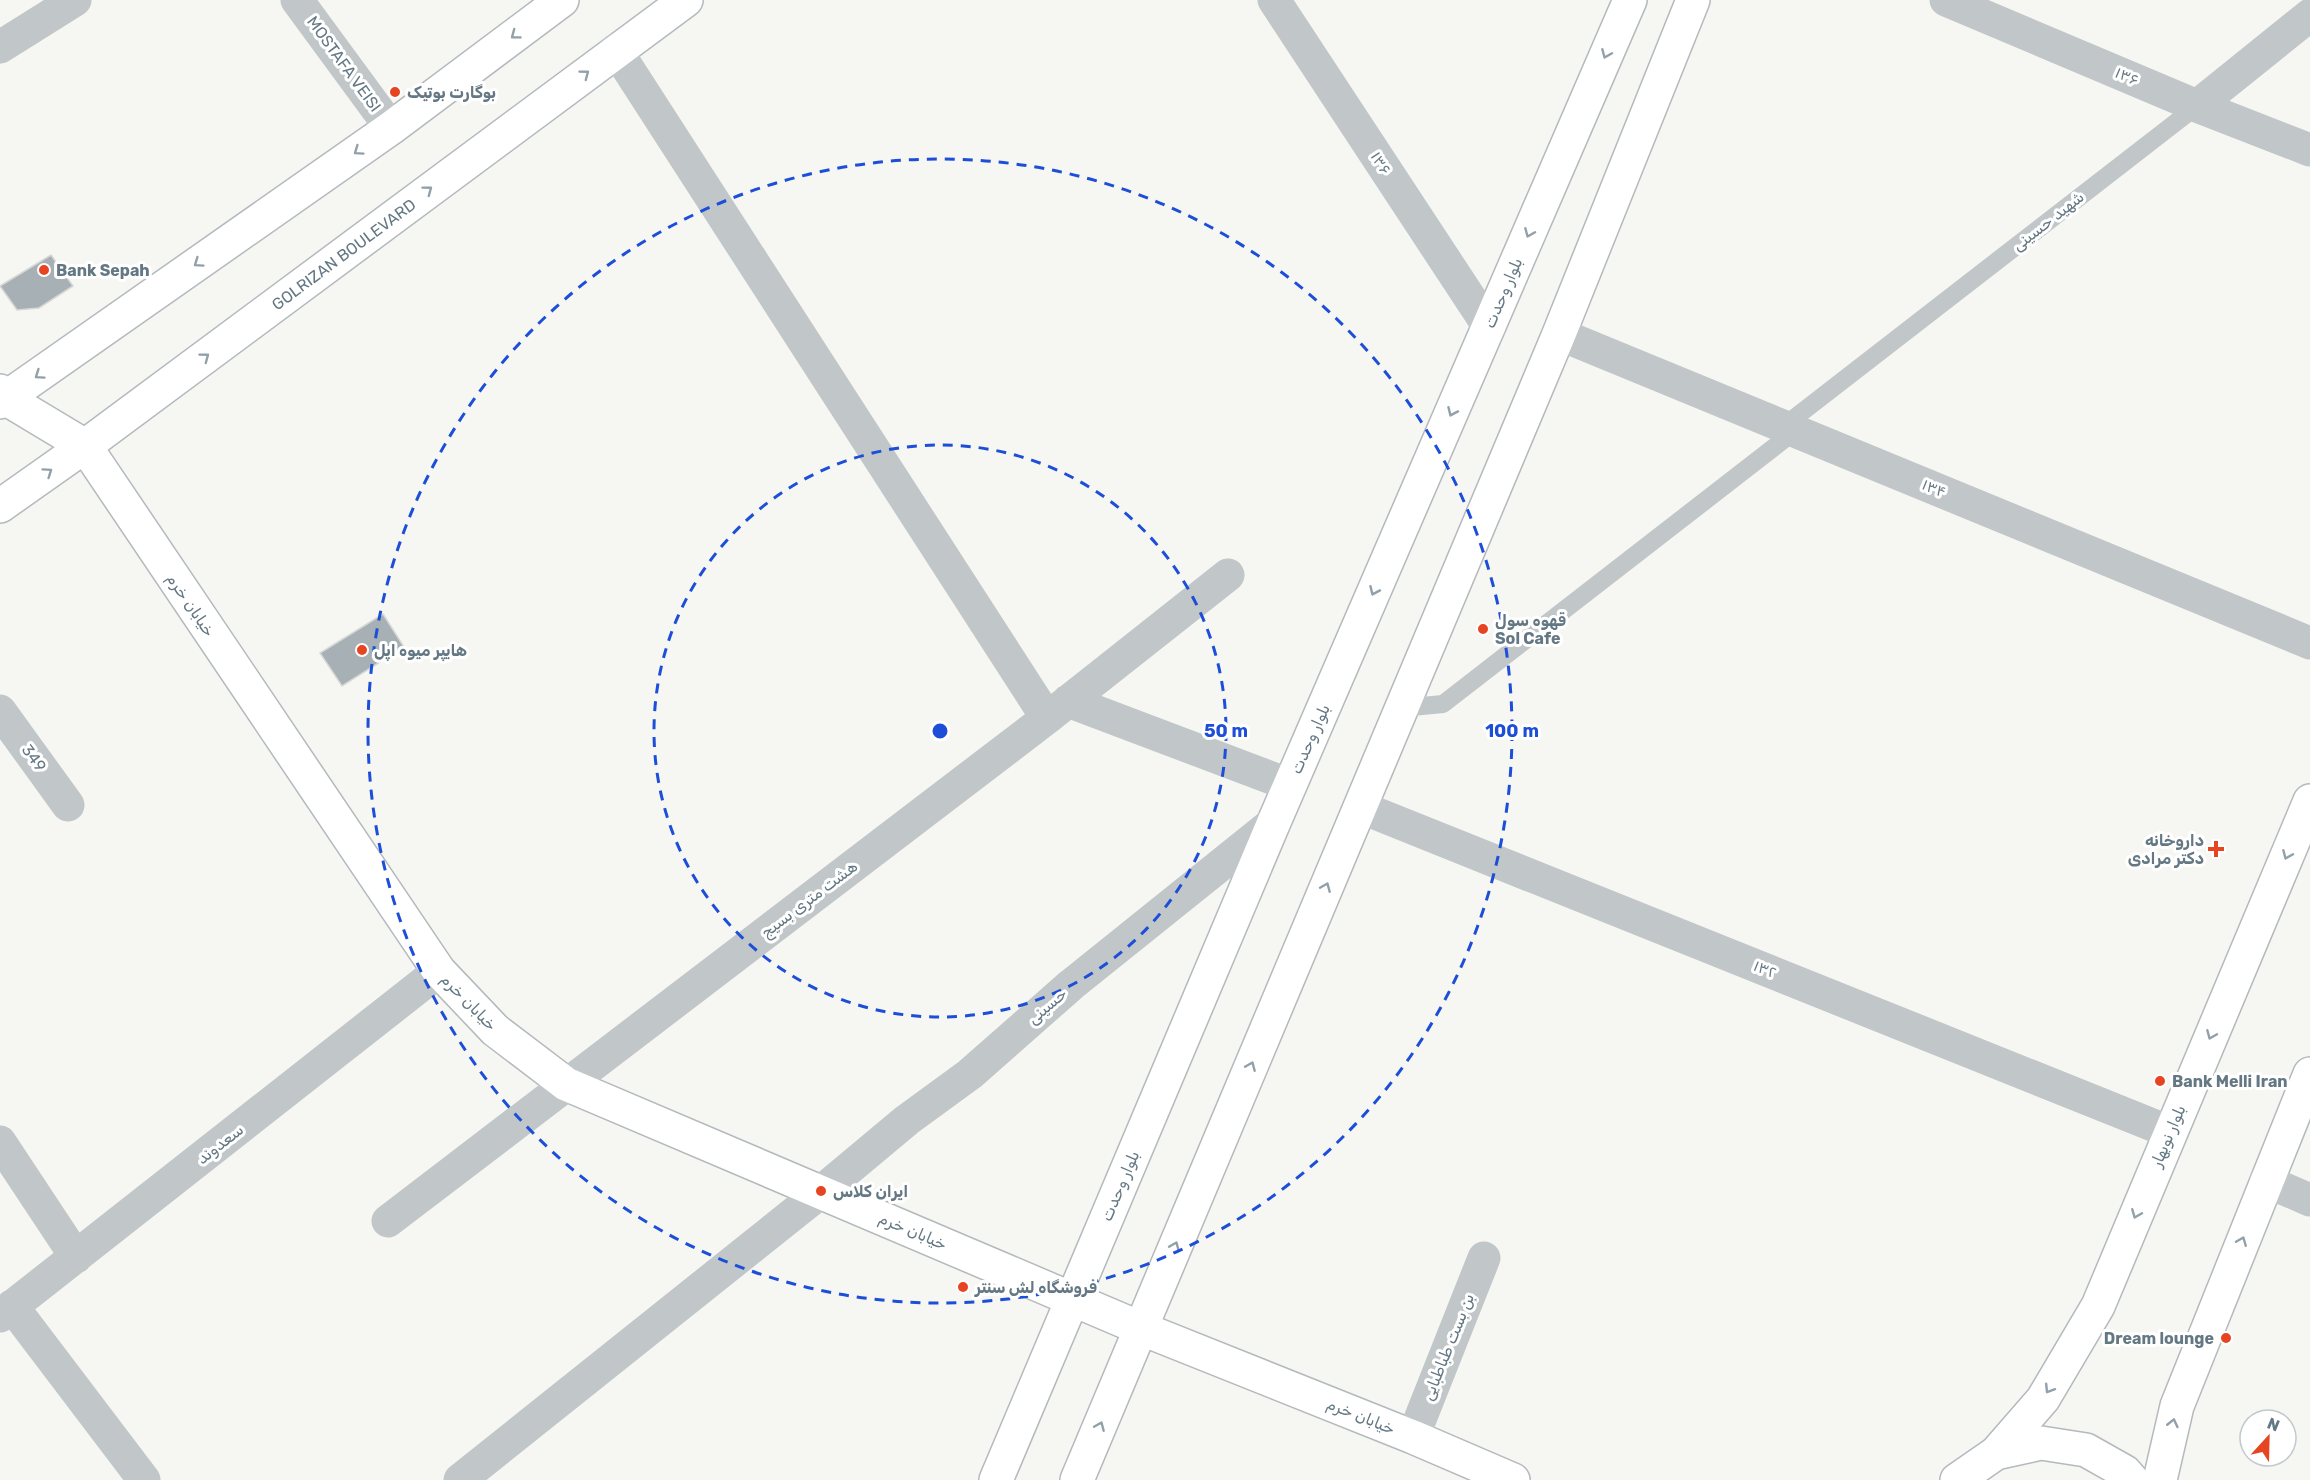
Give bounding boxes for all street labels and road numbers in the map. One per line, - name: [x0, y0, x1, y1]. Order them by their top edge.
- street label: MOSTAFA VEISI: [303, 13, 385, 115]
- street label: ۱۳۶: [2112, 63, 2142, 89]
- street label: ۱۳۶: [1367, 148, 1395, 178]
- street label: شهید حسینی: [2008, 187, 2088, 256]
- street label: GOLRIZAN BOULEVARD: [268, 195, 419, 314]
- street label: بلوار وحدت: [1480, 255, 1527, 331]
- street label: ۱۳۴: [1919, 475, 1949, 501]
- street label: خیابان خرم: [162, 570, 219, 641]
- street label: بلوار وحدت: [1286, 701, 1335, 777]
- street label: 349: [18, 741, 50, 775]
- street label: هشت متری بسیج: [757, 856, 862, 943]
- street label: ۱۳۲: [1751, 956, 1779, 982]
- street label: خیابان خرم: [436, 970, 501, 1035]
- street label: حسینی: [1023, 984, 1071, 1028]
- street label: بلوار نوبهار: [2146, 1102, 2190, 1171]
- street label: سعدوند: [193, 1120, 248, 1169]
- street label: بلوار وحدت: [1097, 1148, 1144, 1224]
- street label: خیابان خرم: [876, 1208, 950, 1255]
- street label: بن بست طباطبایی: [1418, 1291, 1478, 1403]
- street label: خیابان خرم: [1324, 1394, 1398, 1439]

